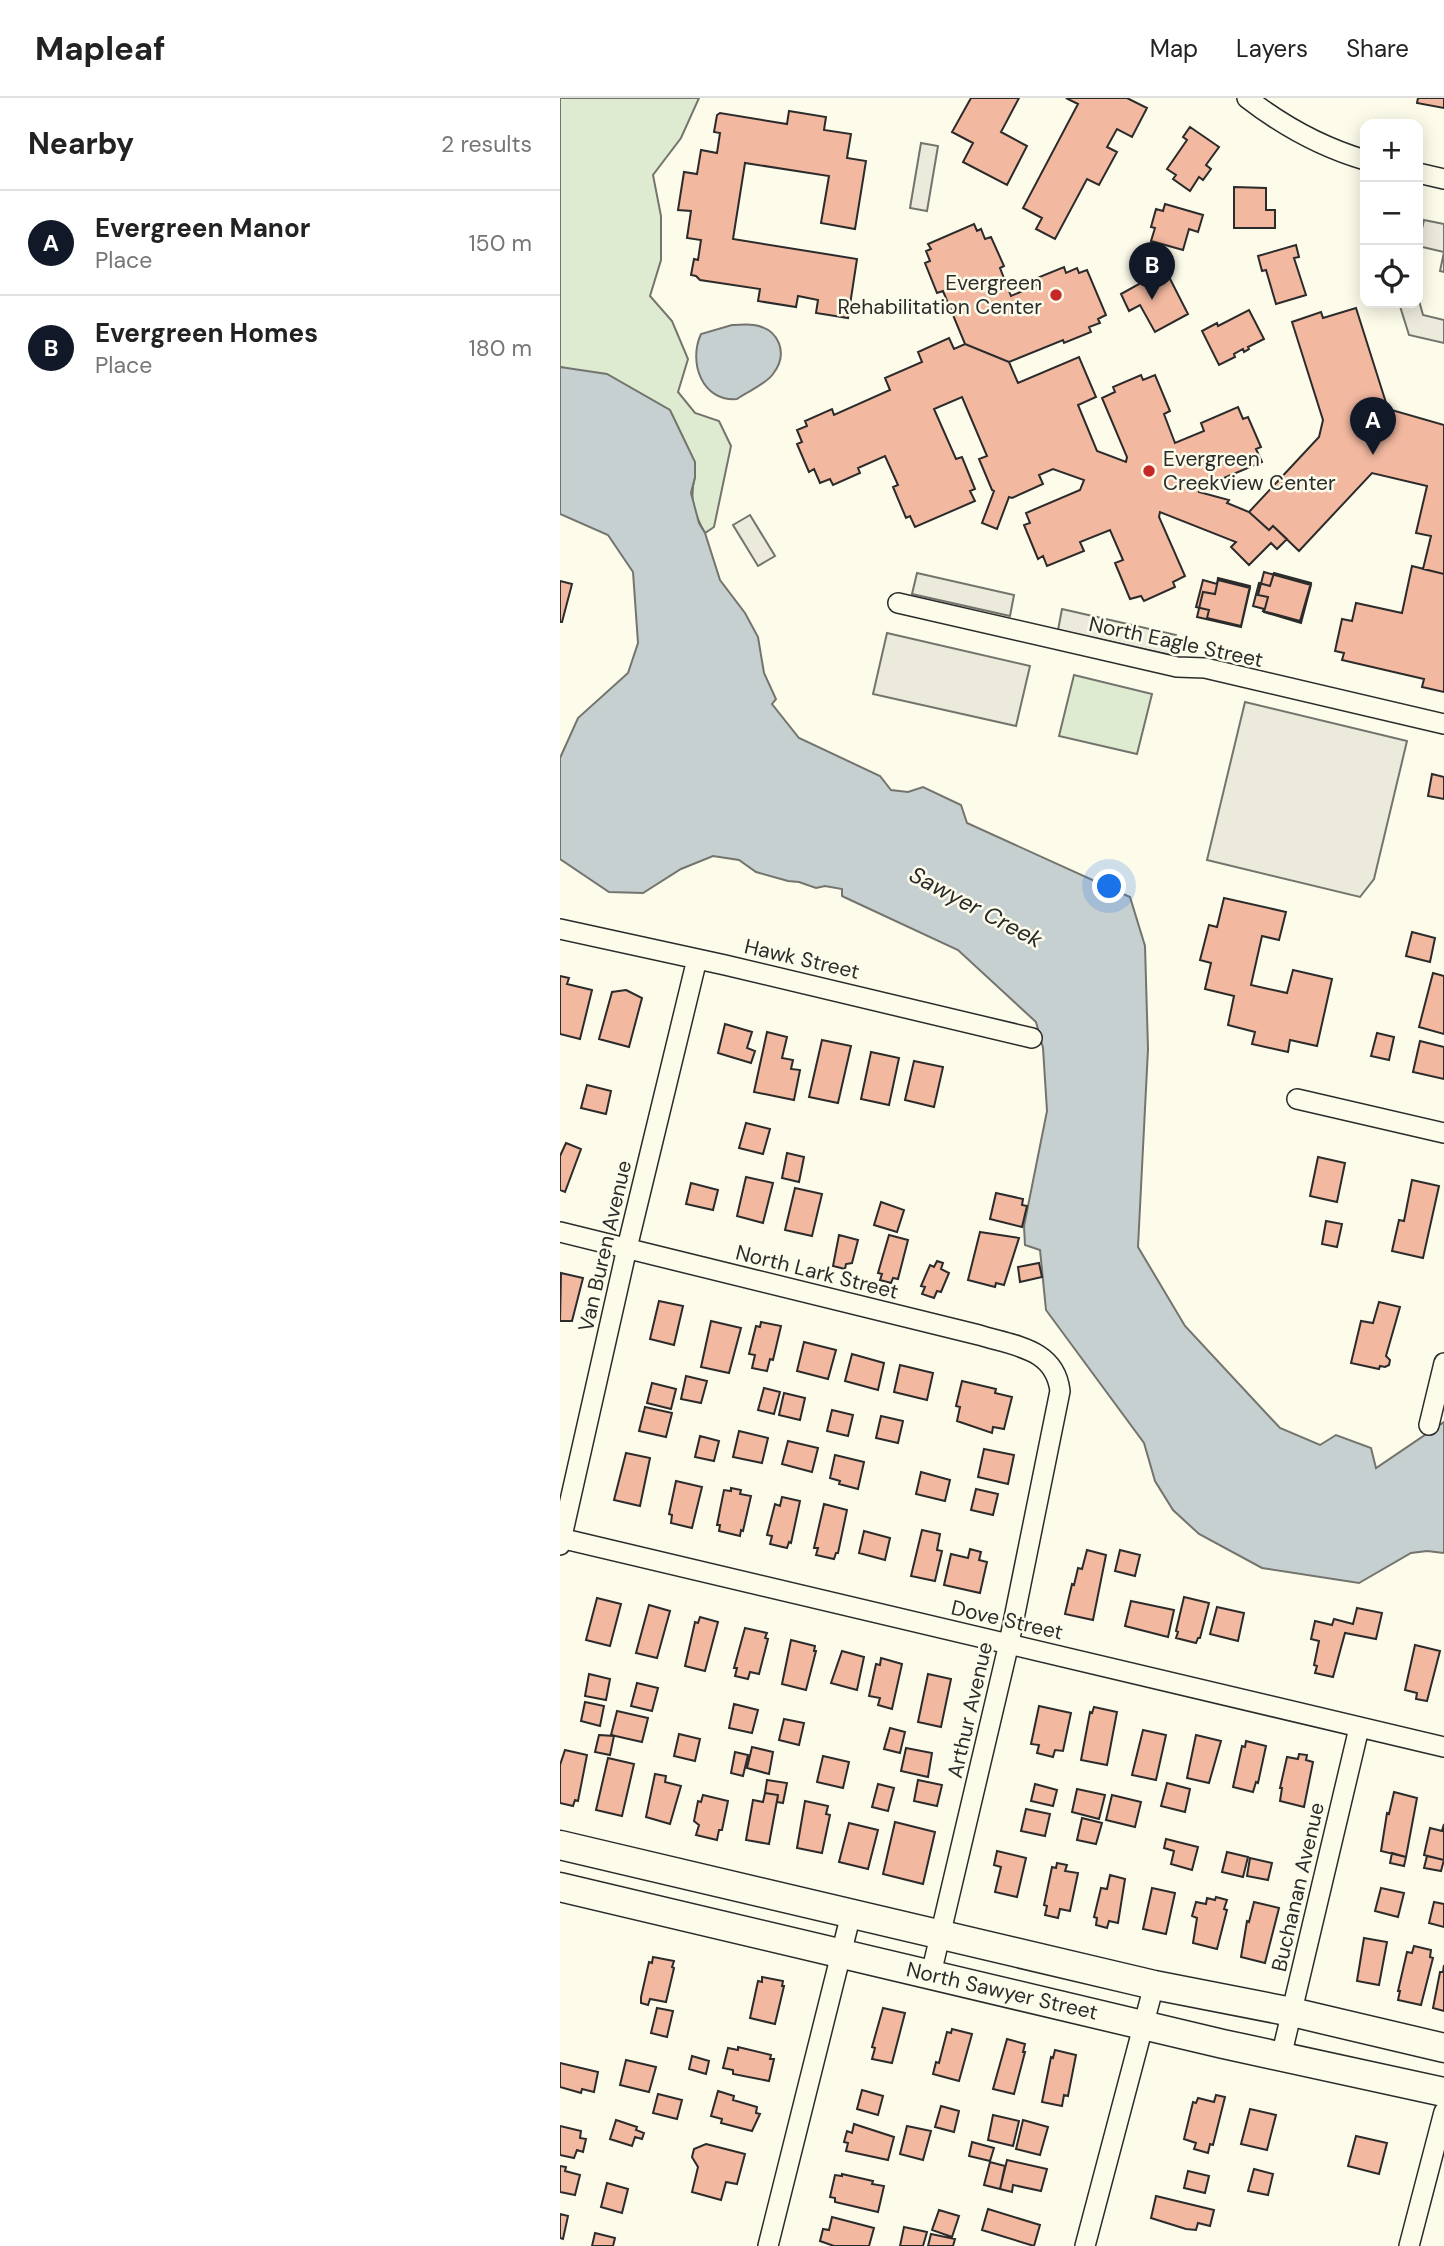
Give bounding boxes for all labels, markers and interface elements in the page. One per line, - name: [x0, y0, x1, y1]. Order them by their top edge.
- text: Mapleaf: [35, 27, 165, 70]
- text: Map: [1150, 33, 1198, 64]
- text: Layers: [1236, 33, 1308, 64]
- text: Share: [1346, 33, 1409, 64]
- map controls: [1360, 119, 1423, 308]
- button: +: [1360, 119, 1423, 182]
- text: Nearby: [28, 124, 134, 163]
- text: 2 results: [441, 129, 532, 159]
- button: −: [1360, 182, 1423, 245]
- text: Evergreen Manor: [95, 211, 310, 245]
- text: A: [43, 228, 59, 258]
- text: 150 m: [468, 228, 532, 258]
- pin: B: [1129, 242, 1175, 300]
- text: Place: [95, 245, 152, 275]
- button: locate: [1360, 245, 1423, 308]
- place label: Evergreen Rehabilitation Center: [837, 269, 1042, 321]
- marker: Evergreen Rehabilitation Center: [1048, 287, 1064, 303]
- text: Evergreen Homes: [95, 316, 318, 350]
- text: B: [44, 333, 58, 363]
- text: 180 m: [468, 333, 532, 363]
- text: Place: [95, 350, 152, 380]
- pin: A: [1350, 397, 1396, 455]
- place label: Evergreen Creekview Center: [1163, 445, 1336, 497]
- marker: Evergreen Creekview Center: [1141, 463, 1157, 479]
- street label: North Eagle Street: [1086, 610, 1266, 674]
- water label: Sawyer Creek: [904, 859, 1048, 955]
- your location: [1092, 869, 1126, 903]
- street label: Hawk Street: [742, 932, 862, 986]
- street label: Van Buren Avenue: [572, 1158, 638, 1334]
- street label: North Lark Street: [733, 1238, 901, 1306]
- street label: Dove Street: [948, 1594, 1066, 1646]
- street label: Arthur Avenue: [941, 1639, 999, 1781]
- street label: Buchanan Avenue: [1265, 1800, 1331, 1974]
- street label: North Sawyer Street: [904, 1955, 1100, 2027]

